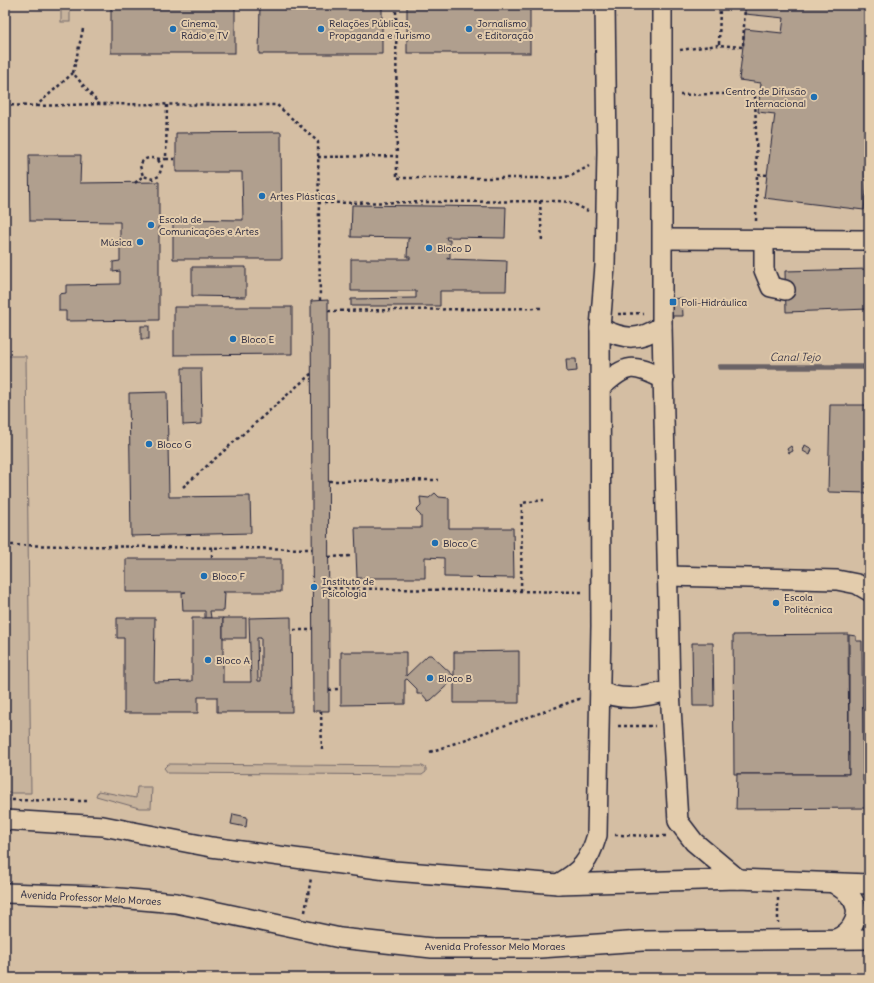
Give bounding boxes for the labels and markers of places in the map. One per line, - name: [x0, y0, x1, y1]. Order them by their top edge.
- place label: Cinema, Rádio e TV: [181, 17, 228, 42]
- place label: Relações Públicas, Propaganda e Turismo: [329, 17, 431, 42]
- place label: Jornalismo e Editoração: [477, 17, 534, 42]
- marker: Cinema, Rádio e TV: [168, 24, 178, 34]
- marker: Relações Públicas, Propaganda e Turismo: [316, 24, 326, 34]
- marker: Jornalismo e Editoração: [464, 24, 474, 34]
- place label: Centro de Difusão Internacional: [725, 85, 806, 110]
- marker: Centro de Difusão Internacional: [809, 92, 819, 102]
- place label: Artes Plásticas: [270, 190, 336, 203]
- marker: Artes Plásticas: [257, 191, 267, 201]
- place label: Escola de Comunicações e Artes: [159, 213, 259, 238]
- marker: Escola de Comunicações e Artes: [146, 220, 156, 230]
- place label: Música: [101, 236, 132, 249]
- marker: Música: [135, 237, 145, 247]
- place label: Bloco D: [437, 242, 472, 255]
- marker: Bloco D: [424, 243, 434, 253]
- place label: Poli-Hidráulica: [681, 296, 747, 309]
- marker: Poli-Hidráulica: [668, 297, 678, 307]
- place label: Bloco E: [241, 333, 274, 346]
- marker: Bloco E: [228, 334, 238, 344]
- place label: Bloco G: [157, 438, 192, 451]
- marker: Bloco G: [144, 439, 154, 449]
- place label: Bloco C: [443, 537, 477, 550]
- marker: Bloco C: [430, 538, 440, 548]
- place label: Bloco F: [212, 570, 245, 583]
- marker: Bloco F: [199, 571, 209, 581]
- place label: Instituto de Psicologia: [322, 575, 374, 600]
- marker: Instituto de Psicologia: [309, 582, 319, 592]
- place label: Escola Politécnica: [784, 591, 833, 616]
- marker: Escola Politécnica: [771, 598, 781, 608]
- place label: Bloco A: [216, 654, 250, 667]
- marker: Bloco A: [203, 655, 213, 665]
- place label: Bloco B: [438, 672, 472, 685]
- marker: Bloco B: [425, 673, 435, 683]

